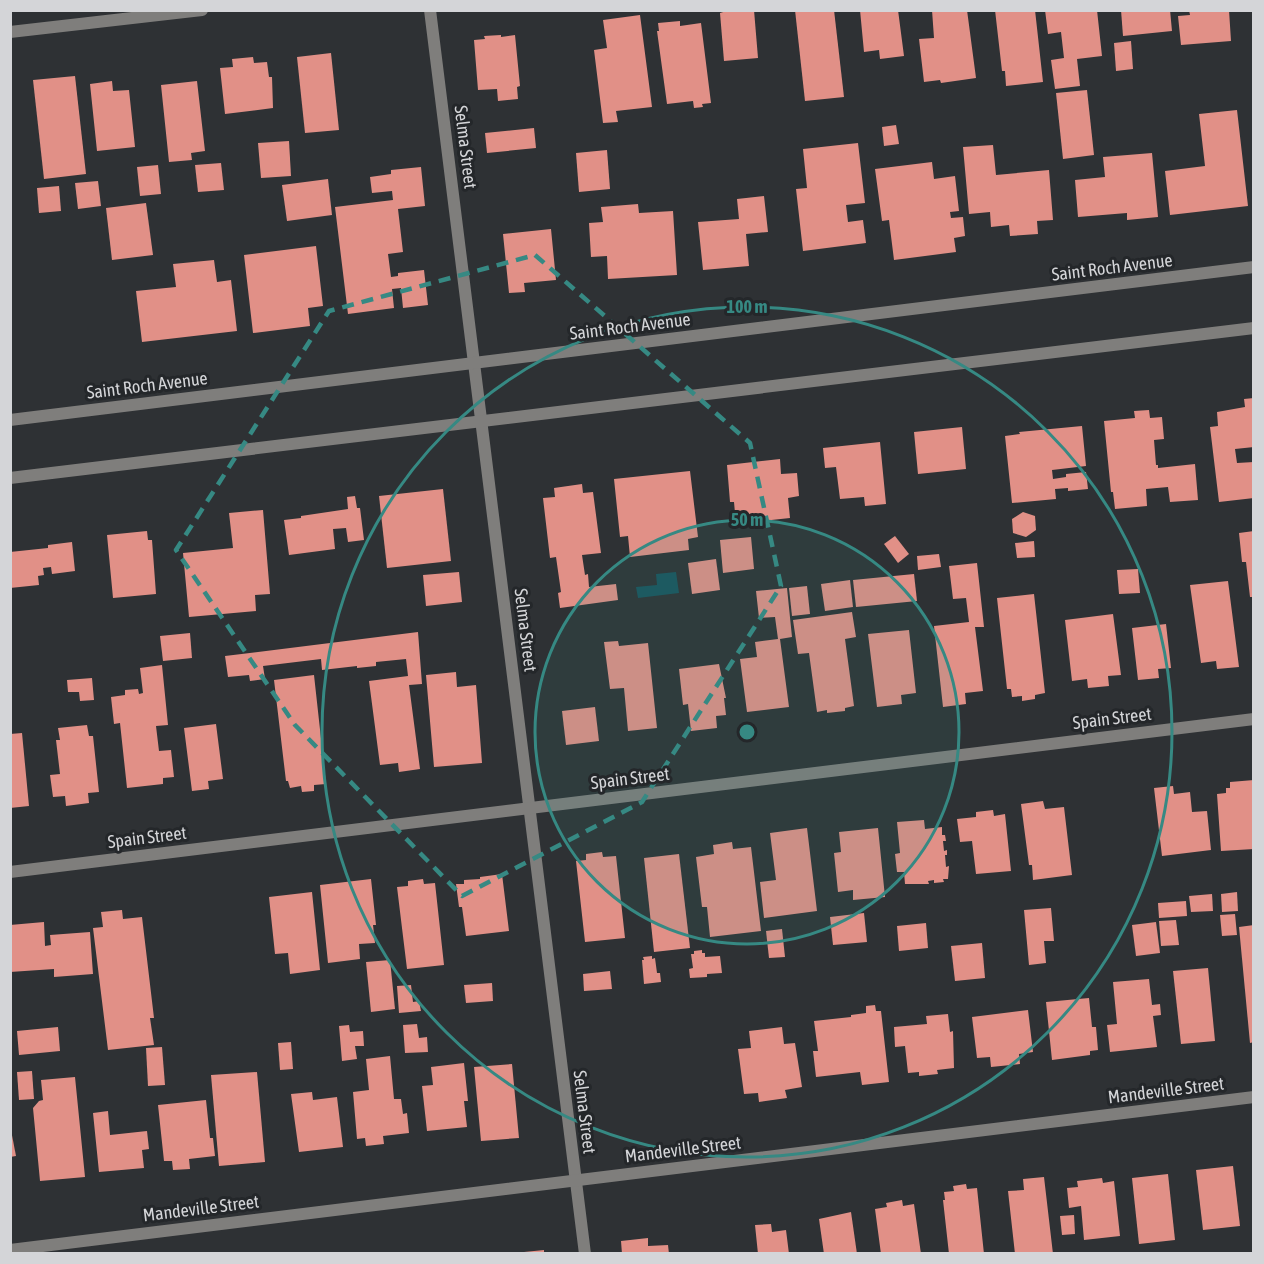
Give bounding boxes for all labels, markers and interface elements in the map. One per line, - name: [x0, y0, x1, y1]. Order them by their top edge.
- street label: Selma Street: [450, 104, 482, 190]
- street label: Saint Roch Avenue: [1050, 249, 1174, 285]
- text: 100 m: [727, 296, 767, 317]
- street label: Saint Roch Avenue: [568, 308, 692, 344]
- street label: Saint Roch Avenue: [85, 367, 209, 403]
- text: 50 m: [731, 509, 763, 530]
- street label: Selma Street: [510, 587, 542, 673]
- street label: Spain Street: [1071, 703, 1153, 733]
- centre of rings: [737, 722, 757, 742]
- street label: Spain Street: [589, 763, 671, 793]
- street label: Spain Street: [106, 822, 188, 852]
- street label: Selma Street: [569, 1069, 601, 1155]
- street label: Mandeville Street: [1107, 1072, 1225, 1108]
- street label: Mandeville Street: [624, 1131, 742, 1167]
- street label: Mandeville Street: [142, 1190, 260, 1226]

